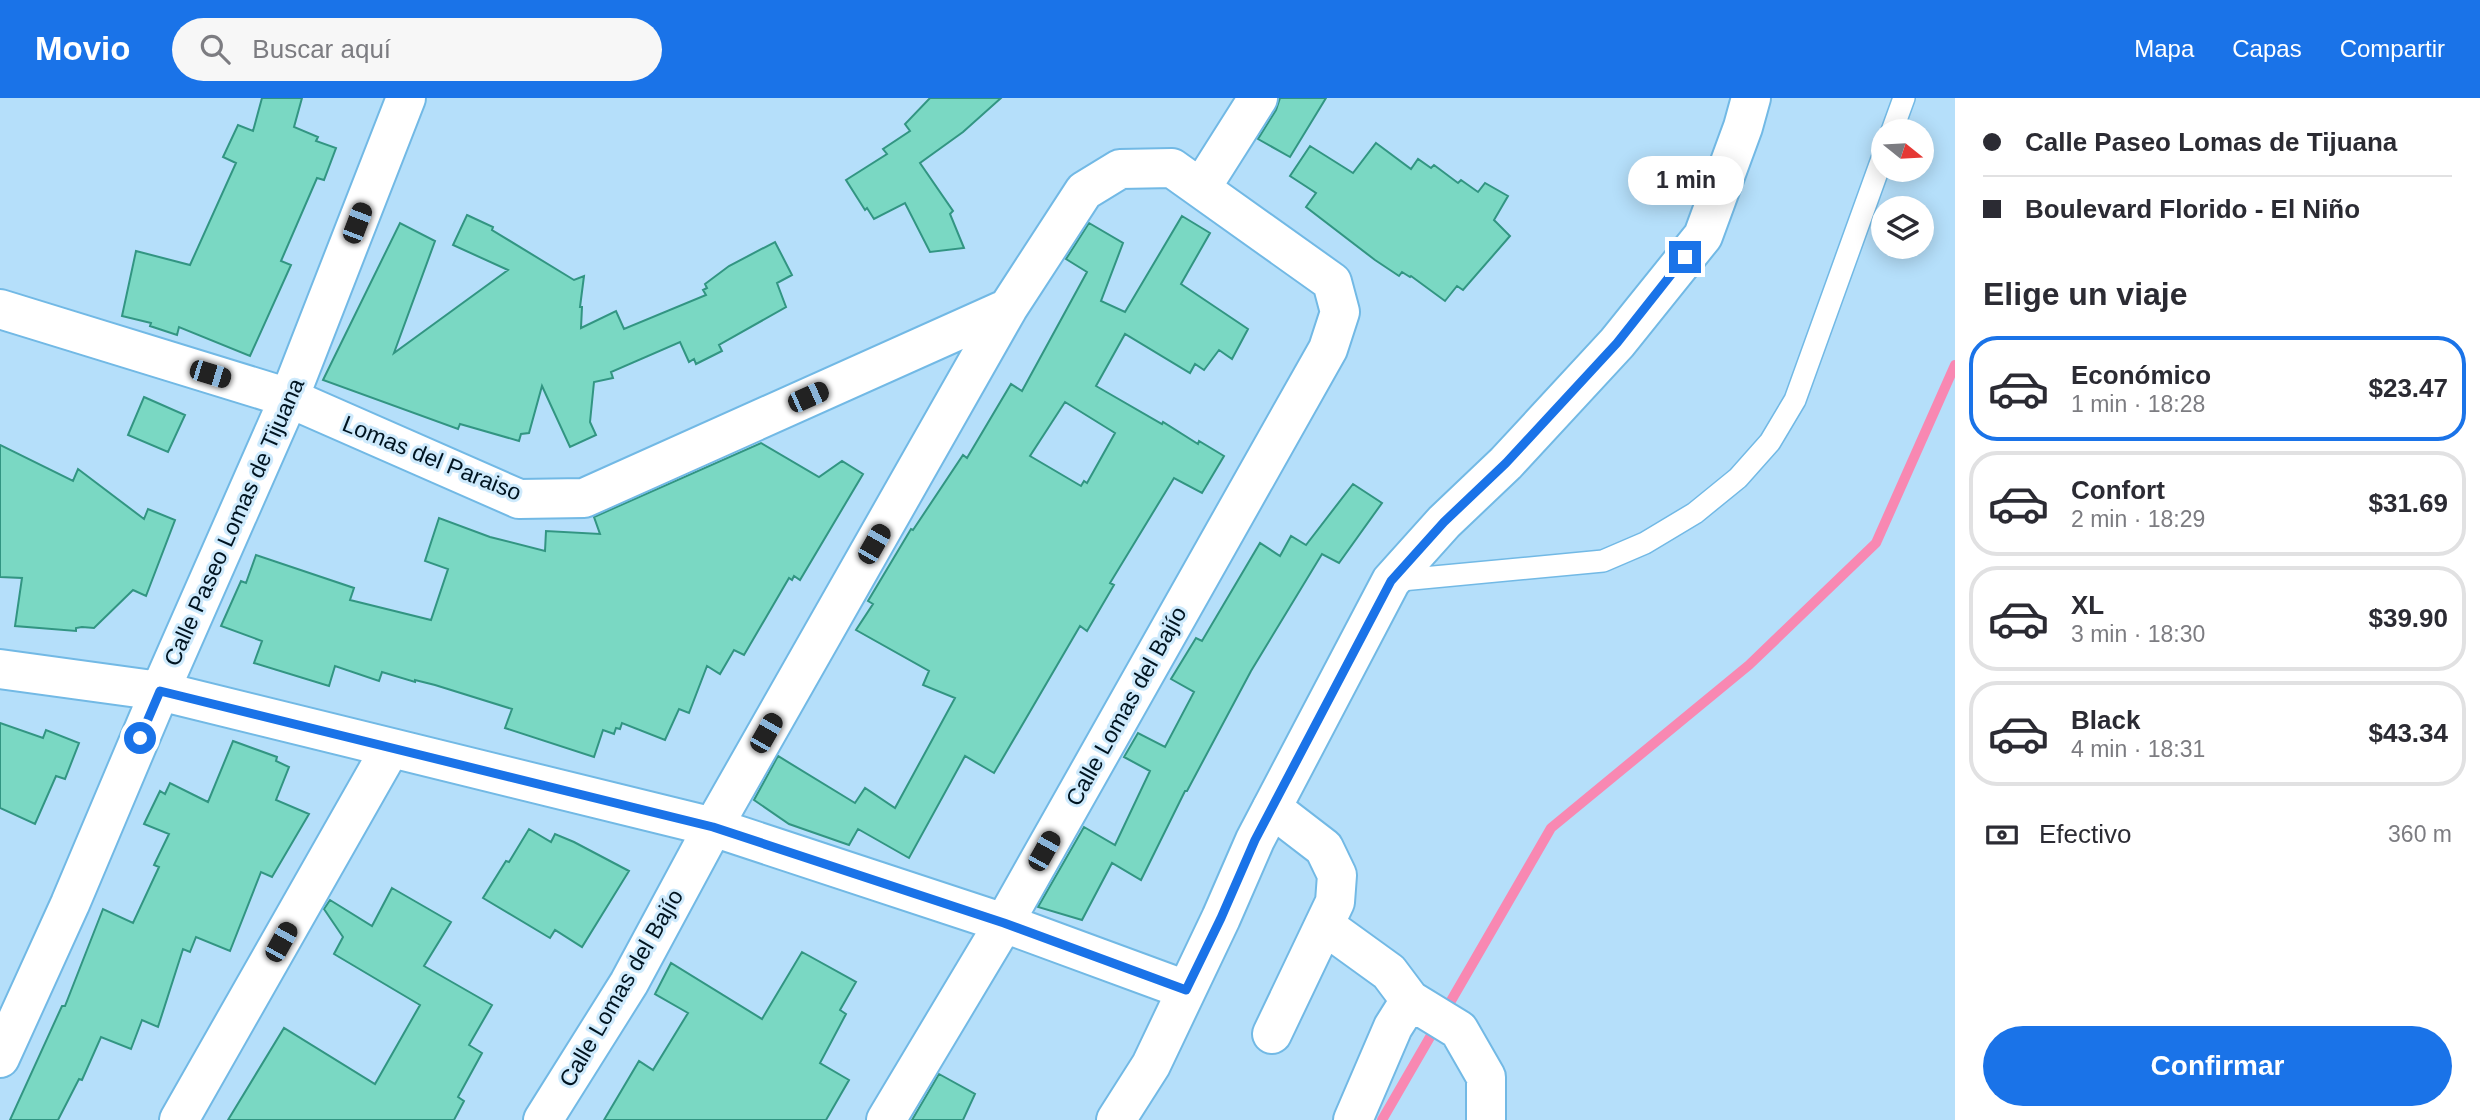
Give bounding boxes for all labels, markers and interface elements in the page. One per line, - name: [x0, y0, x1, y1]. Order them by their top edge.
- search box: [172, 18, 662, 81]
- text: Movio: [35, 30, 130, 67]
- icon: search: [196, 30, 234, 68]
- text: Buscar aquí: [252, 34, 391, 64]
- text: Mapa: [2134, 35, 2194, 62]
- text: Capas: [2232, 35, 2302, 62]
- text: Compartir: [2340, 35, 2445, 62]
- north arrow: [1871, 119, 1934, 182]
- map controls: [1871, 119, 1934, 259]
- text: Calle Paseo Lomas de Tijuana: [2025, 127, 2397, 157]
- callout: 1 min: [1627, 156, 1743, 204]
- text: 1 min: [1656, 167, 1716, 193]
- text: Boulevard Florido - El Niño: [2025, 194, 2360, 224]
- button: layers: [1871, 196, 1934, 259]
- car: [340, 200, 375, 246]
- route end: [1669, 241, 1701, 273]
- text: Elige un viaje: [1983, 276, 2188, 312]
- icon: car: [1987, 357, 2050, 420]
- car: [187, 358, 234, 390]
- text: Económico: [2071, 360, 2211, 390]
- text: $23.47: [2368, 373, 2448, 403]
- street label: Calle Paseo Lomas de Tijuana: [159, 374, 309, 670]
- car: [785, 379, 832, 415]
- text: 1 min · 18:28: [2071, 391, 2205, 417]
- street label: Lomas del Paraiso: [339, 410, 525, 506]
- icon: car: [1987, 472, 2050, 535]
- text: Confort: [2071, 475, 2165, 505]
- text: $31.69: [2368, 488, 2448, 518]
- text: 2 min · 18:29: [2071, 506, 2205, 532]
- car: [855, 521, 894, 567]
- icon: car: [1987, 587, 2050, 650]
- text: XL: [2071, 590, 2104, 620]
- street label: Calle Lomas del Bajío: [1060, 602, 1192, 810]
- text: $39.90: [2368, 603, 2448, 633]
- text: 3 min · 18:30: [2071, 621, 2205, 647]
- icon: car: [1987, 702, 2050, 765]
- text: Black: [2071, 705, 2140, 735]
- car: [747, 710, 786, 756]
- text: $43.34: [2368, 718, 2448, 748]
- route start: [124, 722, 156, 754]
- text: 4 min · 18:31: [2071, 736, 2205, 762]
- icon: cash: [1983, 816, 2021, 854]
- text: Efectivo: [2039, 819, 2132, 849]
- text: 360 m: [2388, 821, 2452, 847]
- car: [1025, 828, 1064, 874]
- street label: Calle Lomas del Bajío: [554, 885, 688, 1091]
- car: [262, 919, 301, 965]
- button: Confirmar: [1983, 1026, 2452, 1106]

